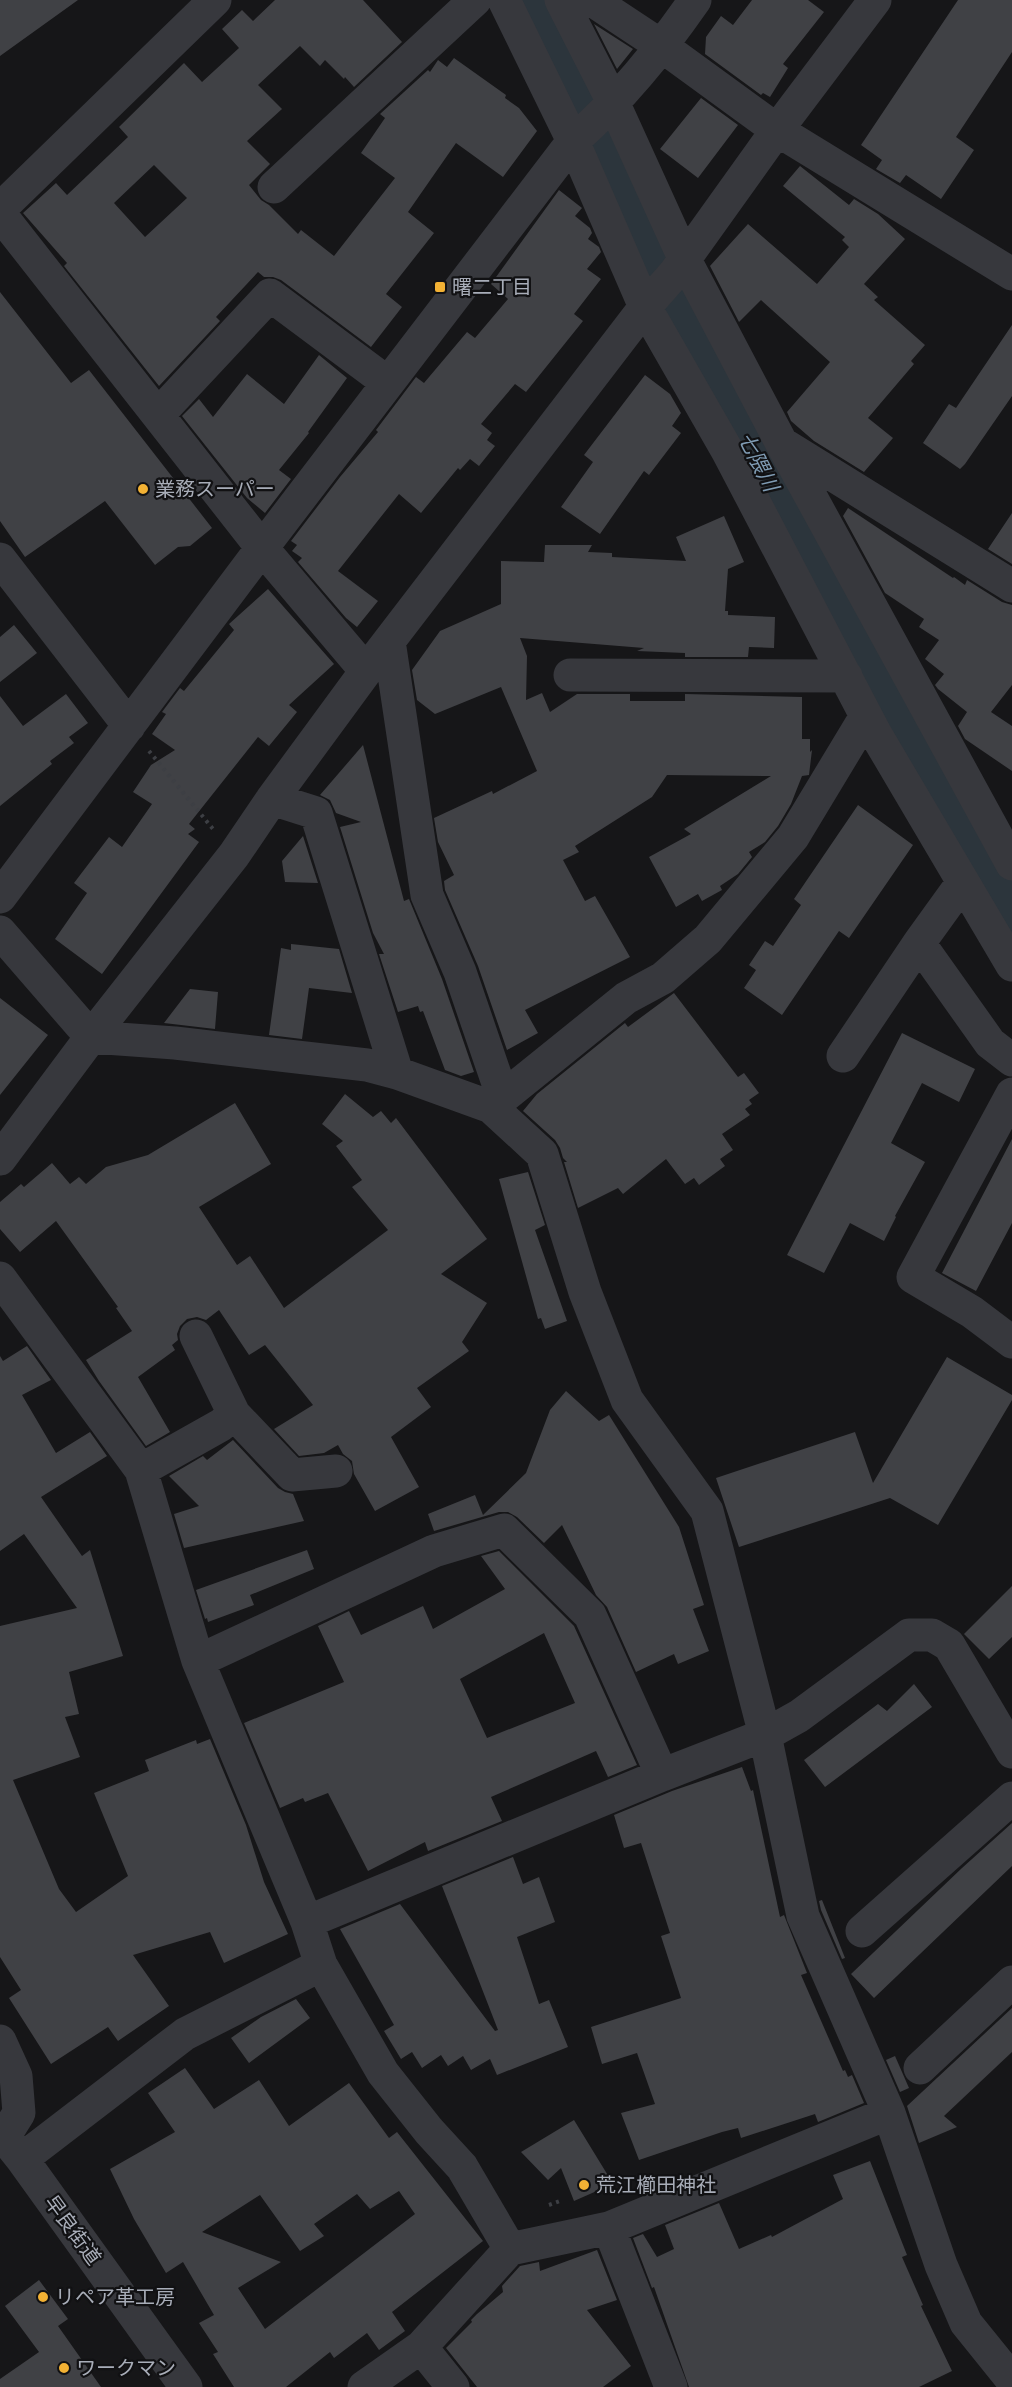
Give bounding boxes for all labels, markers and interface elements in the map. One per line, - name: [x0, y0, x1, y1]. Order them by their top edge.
- place label: 曙二丁目: [452, 274, 532, 300]
- marker: 曙二丁目: [433, 280, 447, 294]
- water label: 七隈川: [732, 428, 786, 498]
- place label: 業務スーパー: [155, 476, 275, 502]
- marker: 業務スーパー: [136, 482, 150, 496]
- place label: 荒江櫛田神社: [596, 2172, 716, 2198]
- marker: 荒江櫛田神社: [577, 2178, 591, 2192]
- street label: 早良街道: [39, 2190, 107, 2270]
- place label: リペア革工房: [55, 2284, 175, 2310]
- marker: リペア革工房: [36, 2290, 50, 2304]
- place label: ワークマン: [76, 2355, 176, 2381]
- marker: ワークマン: [57, 2361, 71, 2375]

